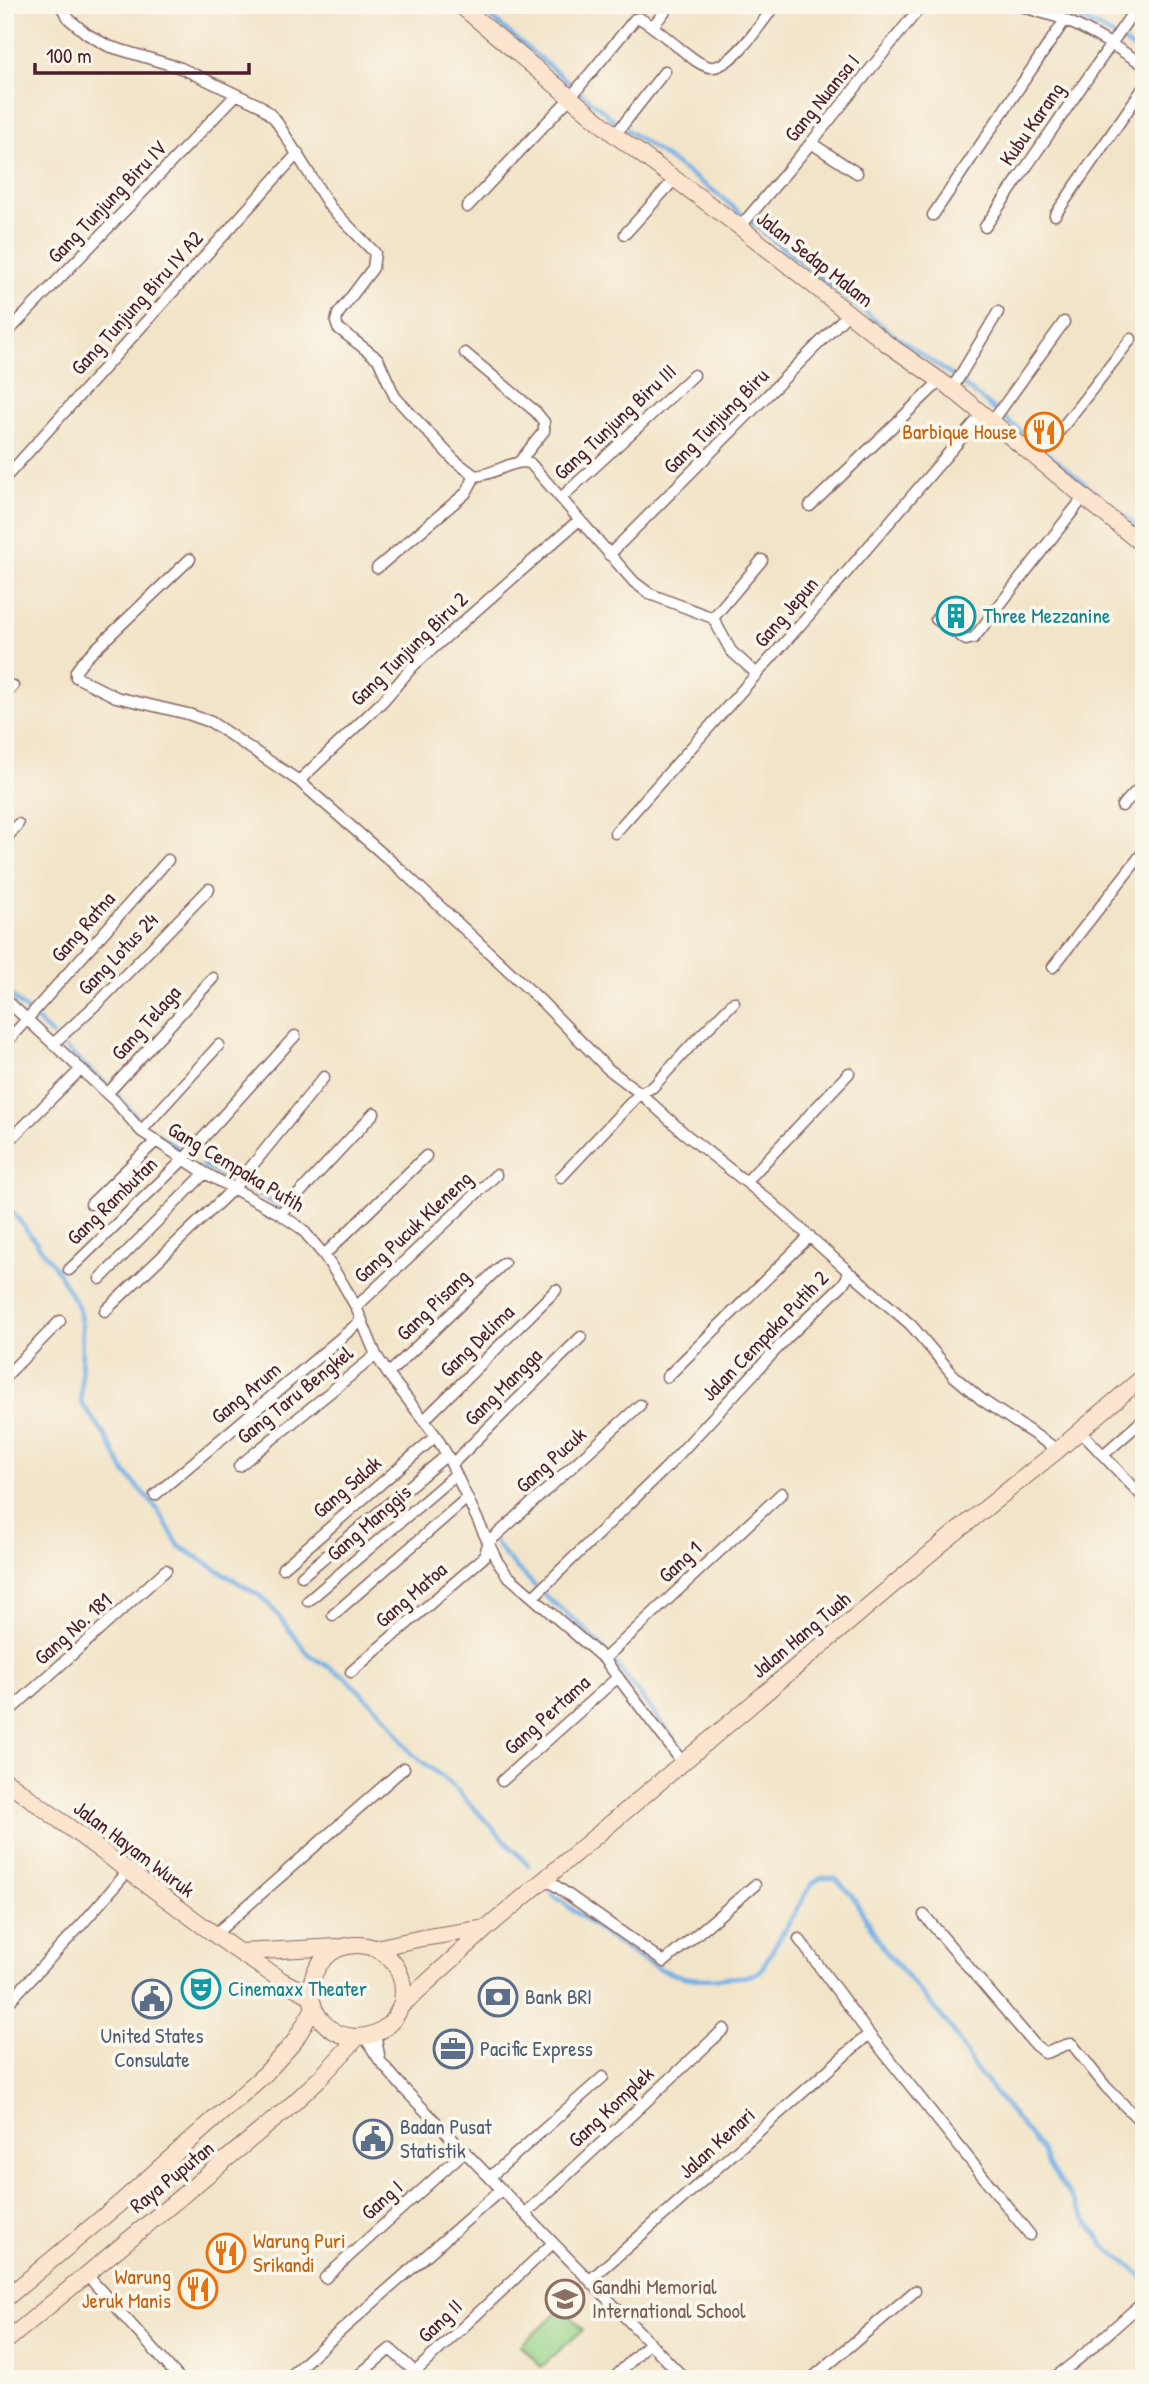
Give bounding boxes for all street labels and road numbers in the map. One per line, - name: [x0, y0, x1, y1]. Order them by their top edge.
- street label: Gang Nuansa I: [777, 48, 866, 148]
- street label: Kubu Karang: [992, 76, 1071, 171]
- street label: Gang Tunjung Biru IV: [41, 134, 173, 269]
- street label: Jalan Sedap Malam: [751, 204, 880, 314]
- street label: Gang Tunjung Biru IV A2: [64, 224, 209, 381]
- street label: Gang Tunjung Biru III: [547, 357, 682, 486]
- street label: Gang Tunjung Biru: [656, 361, 775, 480]
- street label: Gang Jepun: [747, 570, 824, 653]
- street label: Gang Tunjung Biru 2: [343, 585, 474, 712]
- street label: Gang Ratna: [44, 885, 121, 968]
- street label: Gang Lotus 24: [71, 906, 164, 1001]
- street label: Gang Telaga: [104, 979, 187, 1066]
- street label: Gang Cempaka Putih: [163, 1114, 310, 1219]
- street label: Gang Rambutan: [60, 1150, 163, 1251]
- street label: Gang Pucuk Kleneng: [347, 1164, 478, 1289]
- street label: Gang Pisang: [390, 1262, 476, 1347]
- street label: Jalan Cempaka Putih 2: [695, 1264, 835, 1407]
- street label: Gang Delima: [433, 1298, 520, 1383]
- street label: Gang Taru Bengkel: [230, 1338, 359, 1451]
- street label: Gang Mangga: [457, 1341, 548, 1432]
- street label: Gang Arum: [205, 1355, 287, 1430]
- street label: Gang Pucuk: [509, 1420, 592, 1499]
- street label: Gang Salak: [306, 1448, 387, 1525]
- street label: Gang Manggis: [320, 1478, 417, 1568]
- street label: Gang 1: [652, 1534, 708, 1589]
- street label: Gang Matoa: [368, 1555, 453, 1634]
- street label: Jalan Hang Tuah: [745, 1584, 857, 1685]
- street label: Gang No. 181: [28, 1586, 118, 1671]
- street label: Gang Pertama: [497, 1668, 596, 1761]
- street label: Jalan Hayam Wuruk: [68, 1793, 201, 1904]
- street label: Gang Komplek: [562, 2059, 660, 2154]
- street label: Jalan Kenari: [672, 2100, 761, 2185]
- street label: Raya Puputan: [123, 2134, 220, 2220]
- street label: Gang I: [355, 2173, 409, 2226]
- street label: Gang II: [411, 2292, 468, 2349]

